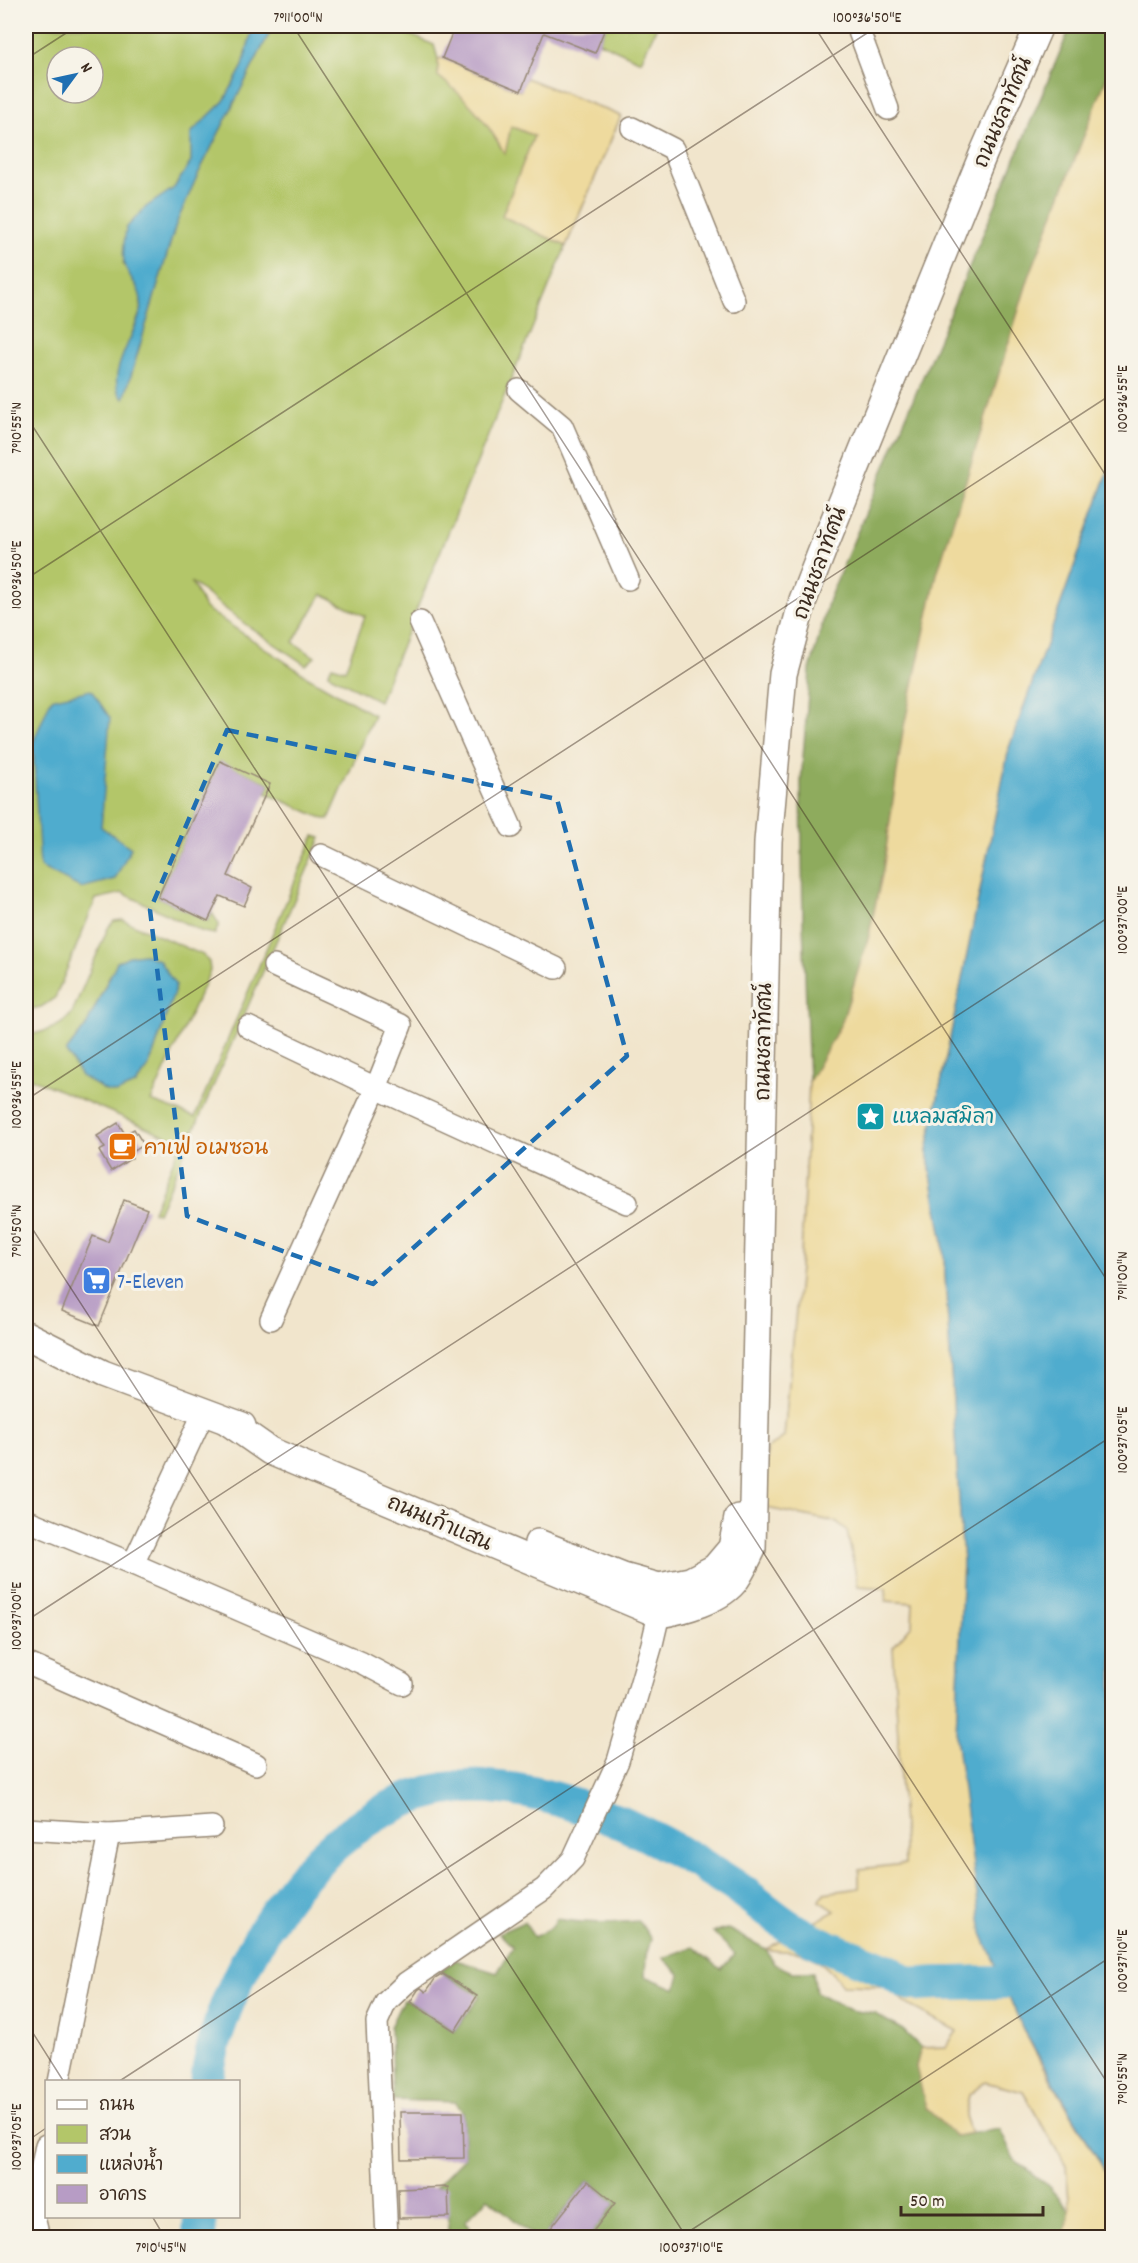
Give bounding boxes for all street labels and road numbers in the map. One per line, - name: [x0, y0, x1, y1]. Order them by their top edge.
- street label: ถนนชลาทัศน์: [967, 53, 1042, 173]
- street label: ถนนชลาทัศน์: [787, 503, 856, 624]
- street label: ถนนชลาทัศน์: [749, 983, 782, 1101]
- street label: ถนนเก้าแสน: [382, 1488, 496, 1560]

